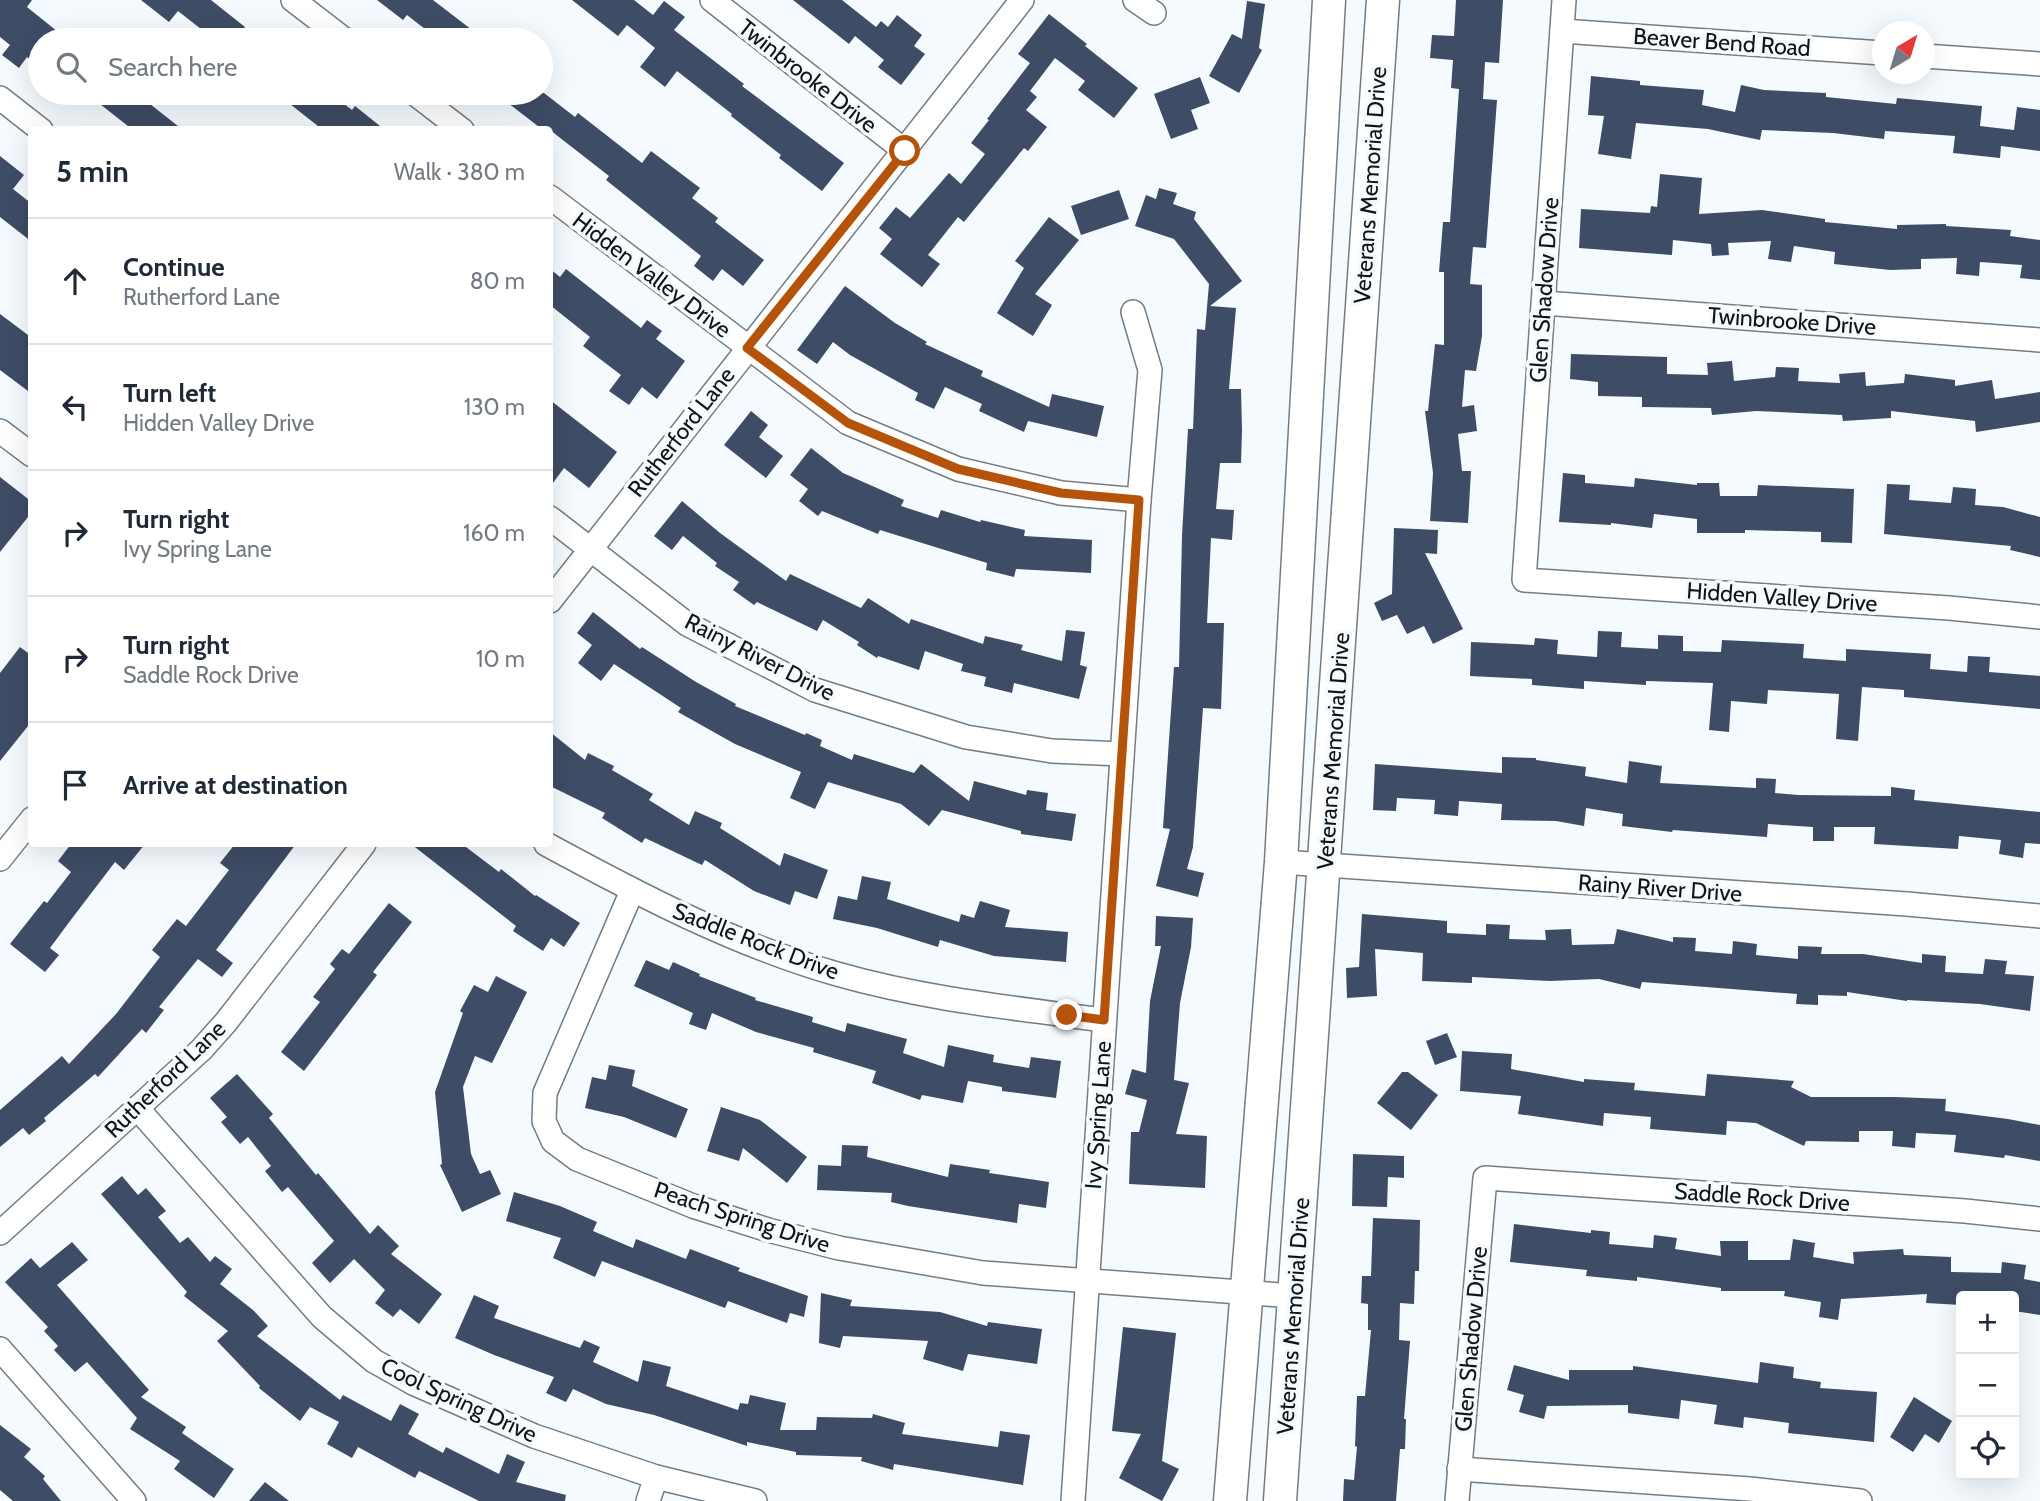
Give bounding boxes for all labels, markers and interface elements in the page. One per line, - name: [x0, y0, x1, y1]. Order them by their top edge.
- street label: Twinbrooke Drive: [733, 13, 883, 139]
- north arrow: [1872, 21, 1935, 84]
- street label: Beaver Bend Road: [1632, 22, 1812, 62]
- search box: [28, 28, 553, 105]
- icon: search: [52, 48, 90, 86]
- text: Search here: [108, 51, 237, 83]
- street label: Veterans Memorial Drive: [1348, 65, 1392, 305]
- route start: [889, 135, 920, 166]
- text: 5 min: [56, 153, 129, 190]
- text: Walk · 380 m: [394, 158, 525, 186]
- street label: Glen Shadow Drive: [1524, 196, 1564, 384]
- street label: Hidden Valley Drive: [567, 206, 737, 344]
- text: Continue: [123, 251, 225, 283]
- icon: ahead: [56, 262, 94, 300]
- text: 80 m: [470, 267, 525, 295]
- text: Rutherford Lane: [123, 283, 280, 311]
- street label: Twinbrooke Drive: [1707, 301, 1877, 341]
- street label: Rutherford Lane: [622, 361, 741, 502]
- text: Turn left: [123, 377, 216, 409]
- icon: left: [56, 388, 94, 426]
- text: 130 m: [464, 393, 525, 421]
- text: Hidden Valley Drive: [123, 409, 314, 437]
- text: Turn right: [123, 503, 229, 535]
- icon: right: [56, 514, 94, 552]
- text: 160 m: [463, 519, 525, 547]
- text: Ivy Spring Lane: [123, 535, 272, 563]
- street label: Hidden Valley Drive: [1686, 576, 1879, 618]
- street label: Rainy River Drive: [680, 607, 840, 707]
- text: Turn right: [123, 629, 229, 661]
- street label: Veterans Memorial Drive: [1311, 631, 1355, 871]
- icon: right: [56, 640, 94, 678]
- text: 10 m: [476, 645, 525, 673]
- text: Saddle Rock Drive: [123, 661, 299, 689]
- icon: arrive: [56, 766, 94, 804]
- text: Arrive at destination: [123, 769, 348, 801]
- street label: Rainy River Drive: [1577, 868, 1743, 908]
- street label: Saddle Rock Drive: [669, 896, 843, 986]
- route end: [1051, 999, 1082, 1030]
- street label: Rutherford Lane: [99, 1014, 231, 1144]
- street label: Ivy Spring Lane: [1079, 1040, 1117, 1190]
- street label: Peach Spring Drive: [651, 1175, 834, 1259]
- street label: Saddle Rock Drive: [1673, 1177, 1851, 1217]
- street label: Veterans Memorial Drive: [1271, 1196, 1315, 1436]
- street label: Glen Shadow Drive: [1449, 1245, 1493, 1433]
- map controls: [1956, 1291, 2019, 1480]
- button: +: [1956, 1291, 2019, 1354]
- street label: Cool Spring Drive: [376, 1352, 542, 1449]
- button: −: [1956, 1354, 2019, 1417]
- button: locate: [1956, 1417, 2019, 1480]

